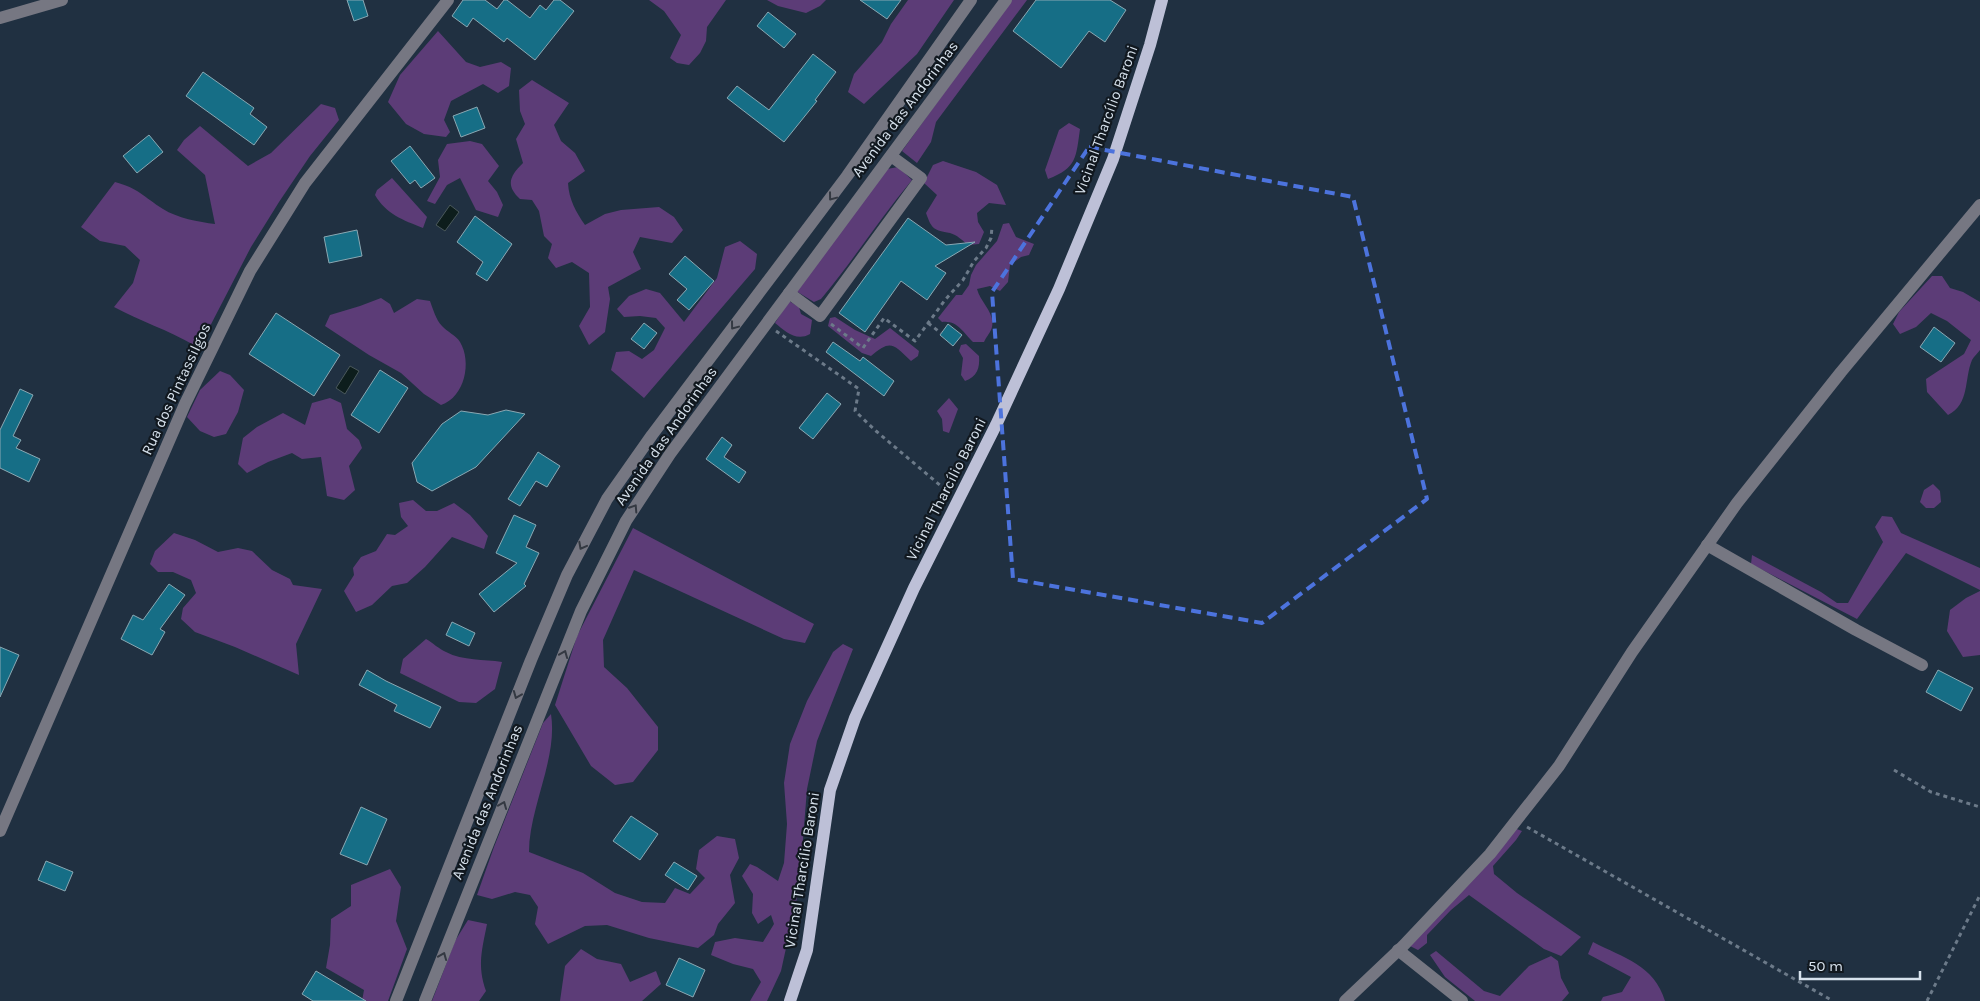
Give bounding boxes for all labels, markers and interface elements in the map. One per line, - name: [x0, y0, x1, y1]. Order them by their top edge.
- street label: Avenida das Andorinhas: [848, 38, 962, 180]
- street label: Vicinal Tharcílio Baroni: [1071, 43, 1141, 197]
- one-way arrow: [829, 191, 837, 200]
- street label: Rua dos Pintassilgos: [138, 320, 214, 458]
- one-way arrow: [731, 320, 739, 329]
- street label: Avenida das Andorinhas: [611, 363, 721, 509]
- street label: Vicinal Tharcílio Baroni: [902, 415, 990, 563]
- one-way arrow: [628, 504, 638, 513]
- one-way arrow: [578, 541, 588, 550]
- one-way arrow: [557, 650, 568, 659]
- one-way arrow: [513, 690, 523, 699]
- street label: Avenida das Andorinhas: [448, 722, 526, 882]
- street label: Vicinal Tharcílio Baroni: [781, 791, 823, 949]
- one-way arrow: [497, 801, 507, 810]
- scale bar: [1800, 948, 1920, 980]
- one-way arrow: [437, 952, 447, 961]
- text: 50 m: [1808, 957, 1843, 975]

